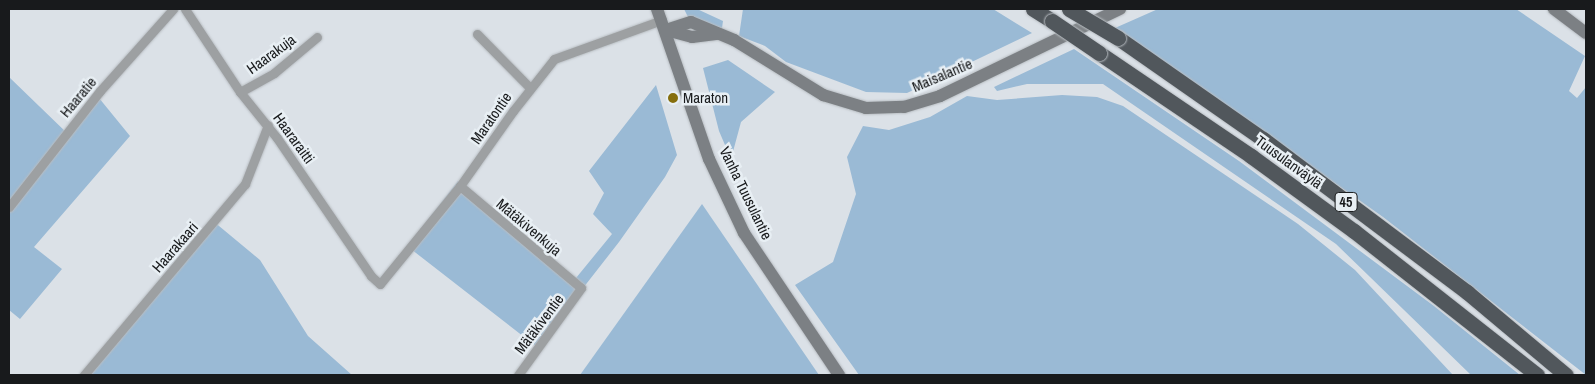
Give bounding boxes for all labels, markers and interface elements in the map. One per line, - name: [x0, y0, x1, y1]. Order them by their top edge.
- street label: Haarakuja: [243, 30, 299, 78]
- street label: Maisalantie: [909, 54, 975, 96]
- street label: Haaratie: [56, 73, 100, 121]
- street label: Maratontie: [467, 89, 515, 147]
- place label: Maraton: [683, 89, 728, 107]
- marker: Maraton: [667, 92, 679, 104]
- street label: Haararaitti: [270, 109, 318, 167]
- street label: Tuusulanväylä: [1252, 132, 1326, 192]
- street label: Vanha Tuusulantie: [716, 144, 776, 242]
- road number: 45: [1334, 190, 1358, 213]
- street label: Mätäkivenkuja: [493, 195, 565, 259]
- street label: Haarakaari: [148, 218, 202, 276]
- street label: Mätäkiventie: [511, 290, 567, 358]

